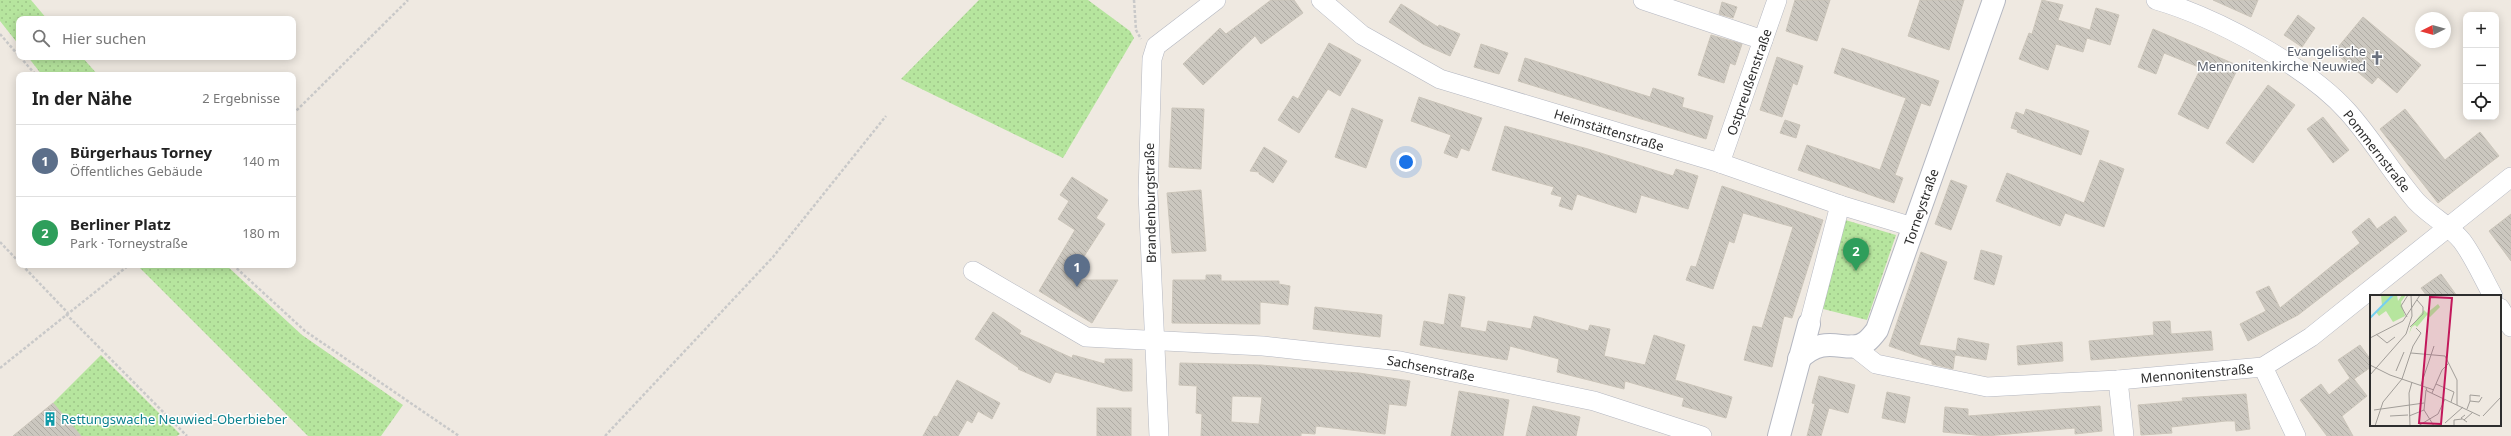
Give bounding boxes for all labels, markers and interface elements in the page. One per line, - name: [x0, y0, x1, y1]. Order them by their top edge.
- north arrow: [2415, 12, 2451, 48]
- map controls: [2463, 12, 2499, 120]
- button: +: [2463, 12, 2499, 48]
- search box: [16, 16, 296, 60]
- street label: Ostpreußenstraße: [1722, 26, 1776, 138]
- icon: search: [30, 27, 52, 49]
- text: Hier suchen: [62, 28, 146, 48]
- place label: Evangelische Mennonitenkirche Neuwied: [2197, 42, 2366, 75]
- button: −: [2463, 48, 2499, 84]
- church icon: Evangelische Mennonitenkirche Neuwied: [2369, 50, 2385, 66]
- button: locate: [2463, 84, 2499, 120]
- text: In der Nähe: [32, 87, 132, 110]
- text: 2 Ergebnisse: [202, 89, 280, 107]
- street label: Heimstättenstraße: [1552, 105, 1666, 155]
- street label: Pommernstraße: [2339, 106, 2415, 196]
- text: Bürgerhaus Torney: [70, 142, 212, 162]
- street label: Brandenburgstraße: [1140, 143, 1160, 263]
- text: 1: [41, 152, 49, 170]
- text: 140 m: [242, 152, 280, 170]
- your location: [1396, 152, 1416, 172]
- text: Öffentliches Gebäude: [70, 162, 203, 180]
- street label: Torneystraße: [1899, 166, 1943, 248]
- text: Berliner Platz: [70, 214, 171, 234]
- text: 2: [41, 224, 49, 242]
- text: 180 m: [242, 224, 280, 242]
- text: Park · Torneystraße: [70, 234, 188, 252]
- pin: 2: [1843, 238, 1869, 271]
- pin: 1: [1064, 254, 1090, 287]
- inset map: [2370, 295, 2501, 426]
- street label: Sachsenstraße: [1386, 351, 1476, 385]
- street label: Mennonitenstraße: [2140, 359, 2254, 387]
- place label: Rettungswache Neuwied-Oberbieber: [61, 410, 288, 428]
- building icon: Rettungswache Neuwied-Oberbieber: [42, 411, 58, 427]

